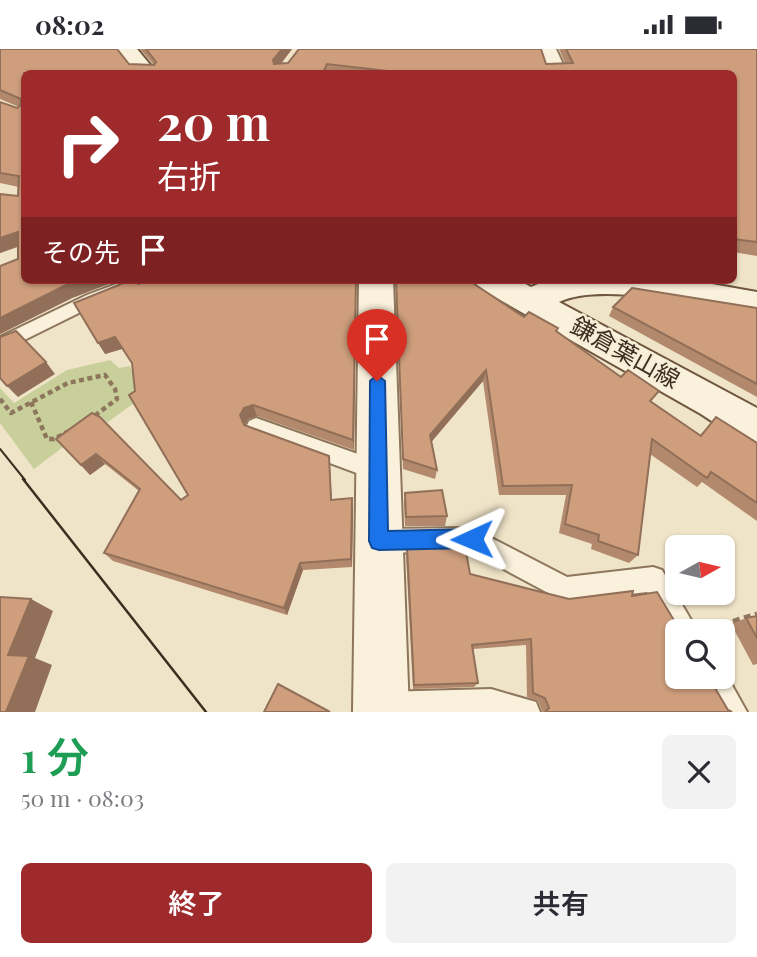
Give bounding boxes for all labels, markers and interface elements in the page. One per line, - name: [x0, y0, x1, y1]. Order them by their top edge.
- text: 08:02: [35, 7, 104, 42]
- text: 20 m: [157, 88, 270, 153]
- icon: right: [42, 98, 133, 189]
- text: 右折: [157, 153, 221, 196]
- icon: arrive: [134, 231, 172, 269]
- text: その先: [42, 234, 120, 269]
- street label: 鎌倉葉山線: [566, 308, 686, 394]
- pin: [347, 309, 407, 381]
- icon: arrive: [358, 320, 396, 358]
- position arrow: [435, 502, 509, 576]
- north arrow: [665, 535, 735, 605]
- map controls: [665, 535, 735, 689]
- button: search: [665, 619, 735, 689]
- text: 1 分: [21, 728, 89, 784]
- button: close: [662, 735, 736, 809]
- text: 50 m · 08:03: [21, 782, 144, 813]
- button: 終了: [21, 863, 372, 943]
- button: 共有: [386, 863, 736, 943]

